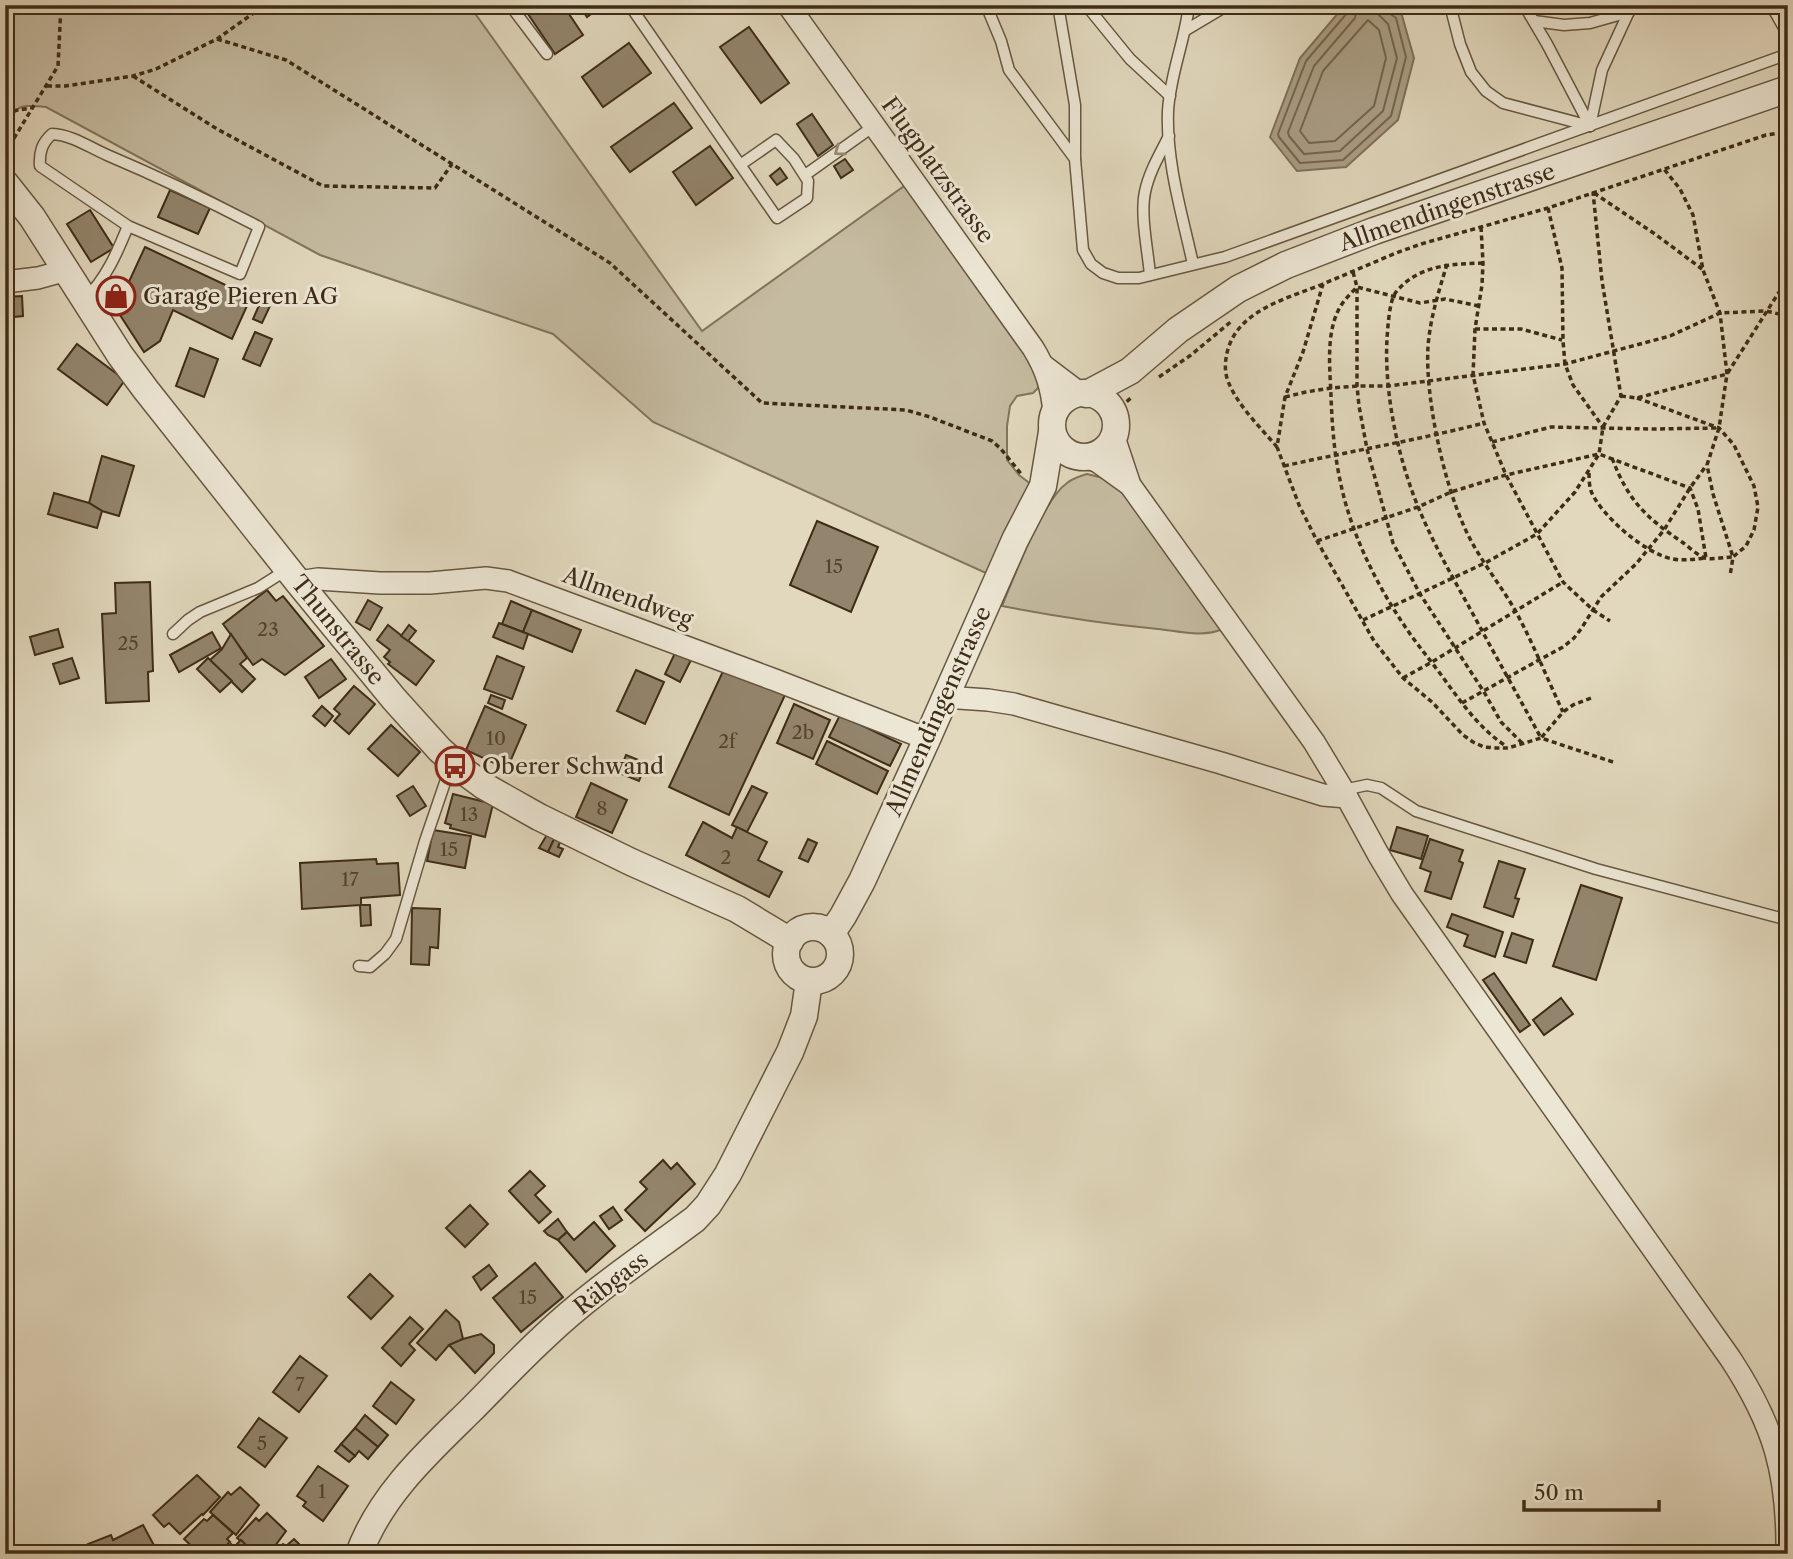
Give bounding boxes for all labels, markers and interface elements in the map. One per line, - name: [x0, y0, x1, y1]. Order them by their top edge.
- street label: Flugplatzstrasse: [876, 91, 1000, 249]
- one-way arrow: [834, 142, 847, 155]
- street label: Allmendingenstrasse: [1334, 157, 1559, 257]
- shop icon: Garage Pieren AG: [95, 275, 137, 317]
- place label: Garage Pieren AG: [143, 282, 338, 310]
- house number: 15: [825, 555, 843, 578]
- street label: Allmendweg: [558, 560, 698, 634]
- street label: Thunstrasse: [285, 570, 391, 690]
- street label: Allmendingenstrasse: [879, 602, 997, 821]
- house number: 23: [257, 618, 279, 641]
- house number: 25: [117, 632, 139, 655]
- house number: 2b: [792, 721, 814, 744]
- house number: 10: [486, 727, 506, 750]
- house number: 2f: [718, 730, 738, 753]
- bus stop icon: Oberer Schwand: [434, 745, 476, 787]
- place label: Oberer Schwand: [482, 752, 664, 780]
- house number: 8: [596, 797, 608, 820]
- house number: 13: [460, 803, 478, 826]
- house number: 15: [440, 838, 458, 861]
- house number: 2: [721, 846, 732, 869]
- house number: 17: [341, 868, 359, 891]
- street label: Räbgass: [568, 1245, 654, 1321]
- house number: 15: [519, 1286, 537, 1309]
- house number: 7: [295, 1373, 305, 1396]
- house number: 5: [257, 1432, 267, 1455]
- scale bar: [1524, 1468, 1658, 1512]
- house number: 1: [318, 1480, 326, 1503]
- text: 50 m: [1534, 1480, 1584, 1505]

